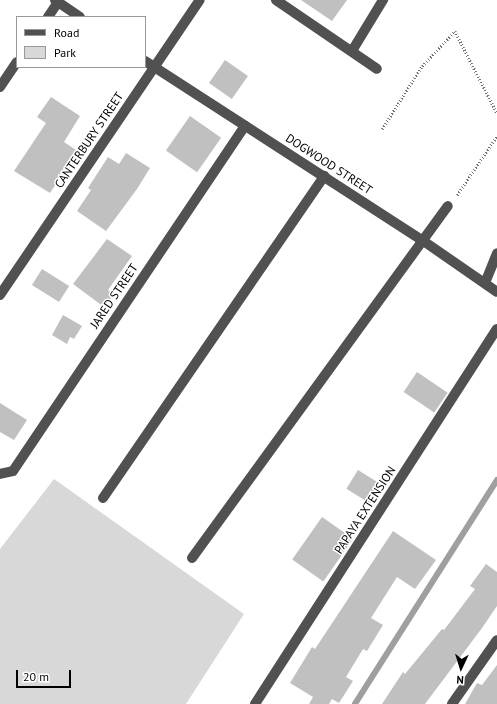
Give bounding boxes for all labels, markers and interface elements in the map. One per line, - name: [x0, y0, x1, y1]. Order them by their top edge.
- legend: [16, 16, 146, 68]
- text: Road: [54, 25, 79, 40]
- text: Park: [54, 45, 76, 60]
- street label: CANTERBURY STREET: [52, 89, 126, 191]
- street label: DOGWOOD STREET: [283, 131, 375, 197]
- street label: JARED STREET: [87, 261, 141, 331]
- street label: PAPAYA EXTENSION: [331, 463, 399, 557]
- north arrow: [441, 648, 481, 688]
- scale bar: [18, 662, 73, 688]
- text: 20 m: [23, 669, 49, 684]
- text: N: [456, 673, 464, 687]

